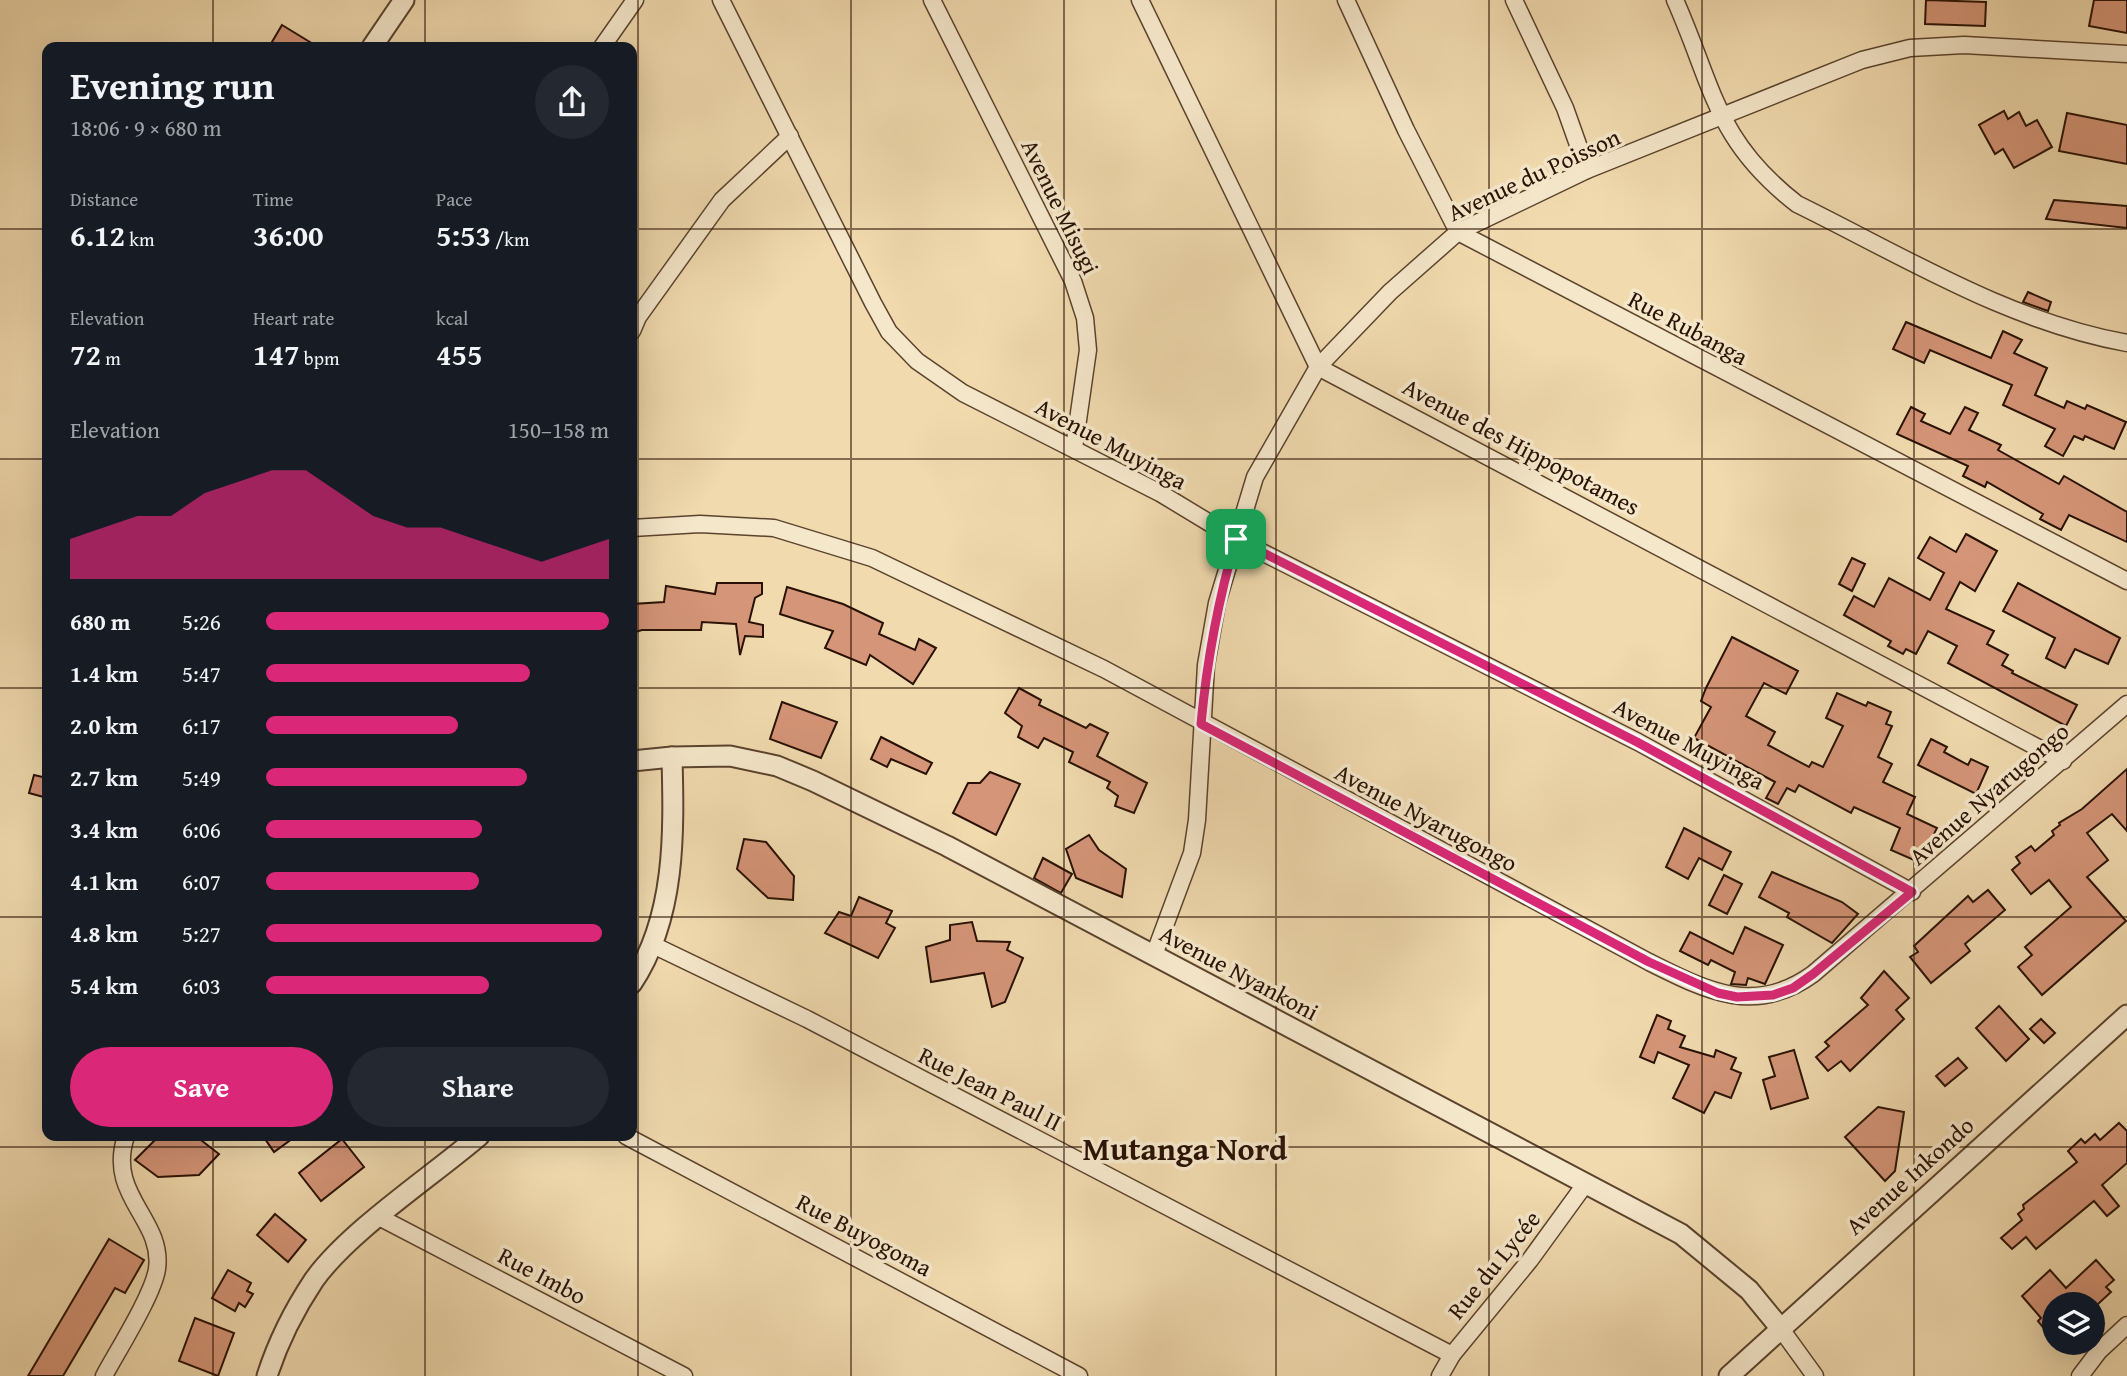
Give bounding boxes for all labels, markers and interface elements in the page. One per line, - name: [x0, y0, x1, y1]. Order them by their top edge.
- text: Evening run: [70, 57, 274, 113]
- button: share: [535, 65, 609, 139]
- text: 18:06 · 9 × 680 m: [70, 111, 222, 144]
- street label: Avenue du Poisson: [1442, 119, 1626, 230]
- street label: Avenue Misugi: [1013, 133, 1108, 281]
- text: Distance: [70, 185, 138, 213]
- text: Time: [253, 185, 293, 213]
- text: Pace: [436, 185, 473, 213]
- text: 6.12: [70, 213, 125, 257]
- text: 36:00: [253, 213, 324, 257]
- text: 5:53: [436, 213, 491, 257]
- text: km: [125, 225, 154, 253]
- text: /km: [491, 225, 529, 253]
- street label: Rue Rubanga: [1622, 281, 1755, 374]
- text: Elevation: [70, 304, 144, 332]
- text: Heart rate: [253, 304, 334, 332]
- text: kcal: [436, 304, 468, 332]
- text: 72: [70, 332, 101, 376]
- text: 147: [253, 332, 300, 376]
- text: 455: [436, 332, 483, 376]
- text: m: [101, 344, 121, 372]
- text: bpm: [300, 344, 339, 372]
- street label: Avenue des Hippopotames: [1396, 369, 1646, 524]
- street label: Avenue Muyinga: [1029, 389, 1194, 499]
- text: Elevation: [70, 413, 160, 446]
- text: 150–158 m: [508, 413, 609, 446]
- pin: [1206, 509, 1266, 569]
- icon: arrive: [1217, 520, 1255, 558]
- text: 680 m: [70, 605, 131, 638]
- text: 5:26: [182, 605, 221, 638]
- text: 1.4 km: [70, 657, 138, 690]
- text: 5:47: [182, 657, 221, 690]
- street label: Avenue Muyinga: [1607, 689, 1772, 799]
- text: 2.0 km: [70, 709, 138, 742]
- text: 6:17: [182, 709, 221, 742]
- street label: Avenue Nyarugongo: [1901, 714, 2077, 873]
- street label: Avenue Nyarugongo: [1329, 755, 1524, 881]
- text: 2.7 km: [70, 761, 138, 794]
- text: 5:49: [182, 761, 221, 794]
- text: 3.4 km: [70, 813, 138, 846]
- text: 6:06: [182, 813, 221, 846]
- text: 4.1 km: [70, 865, 138, 898]
- text: 6:07: [182, 865, 221, 898]
- street label: Avenue Nyankoni: [1154, 916, 1325, 1029]
- text: 4.8 km: [70, 917, 138, 950]
- text: 5:27: [182, 917, 221, 950]
- text: 5.4 km: [70, 969, 138, 1002]
- text: 6:03: [182, 969, 221, 1002]
- street label: Rue Jean Paul II: [913, 1037, 1068, 1140]
- button: Save: [70, 1047, 333, 1127]
- button: Share: [347, 1047, 609, 1127]
- street label: Avenue Inkondo: [1838, 1108, 1982, 1243]
- district label: Mutanga Nord: [1083, 1125, 1288, 1172]
- street label: Rue Buyogoma: [790, 1184, 939, 1285]
- street label: Rue du Lycée: [1439, 1203, 1549, 1327]
- street label: Rue Imbo: [492, 1238, 592, 1313]
- map controls: [2042, 1292, 2105, 1355]
- button: layers: [2042, 1292, 2105, 1355]

